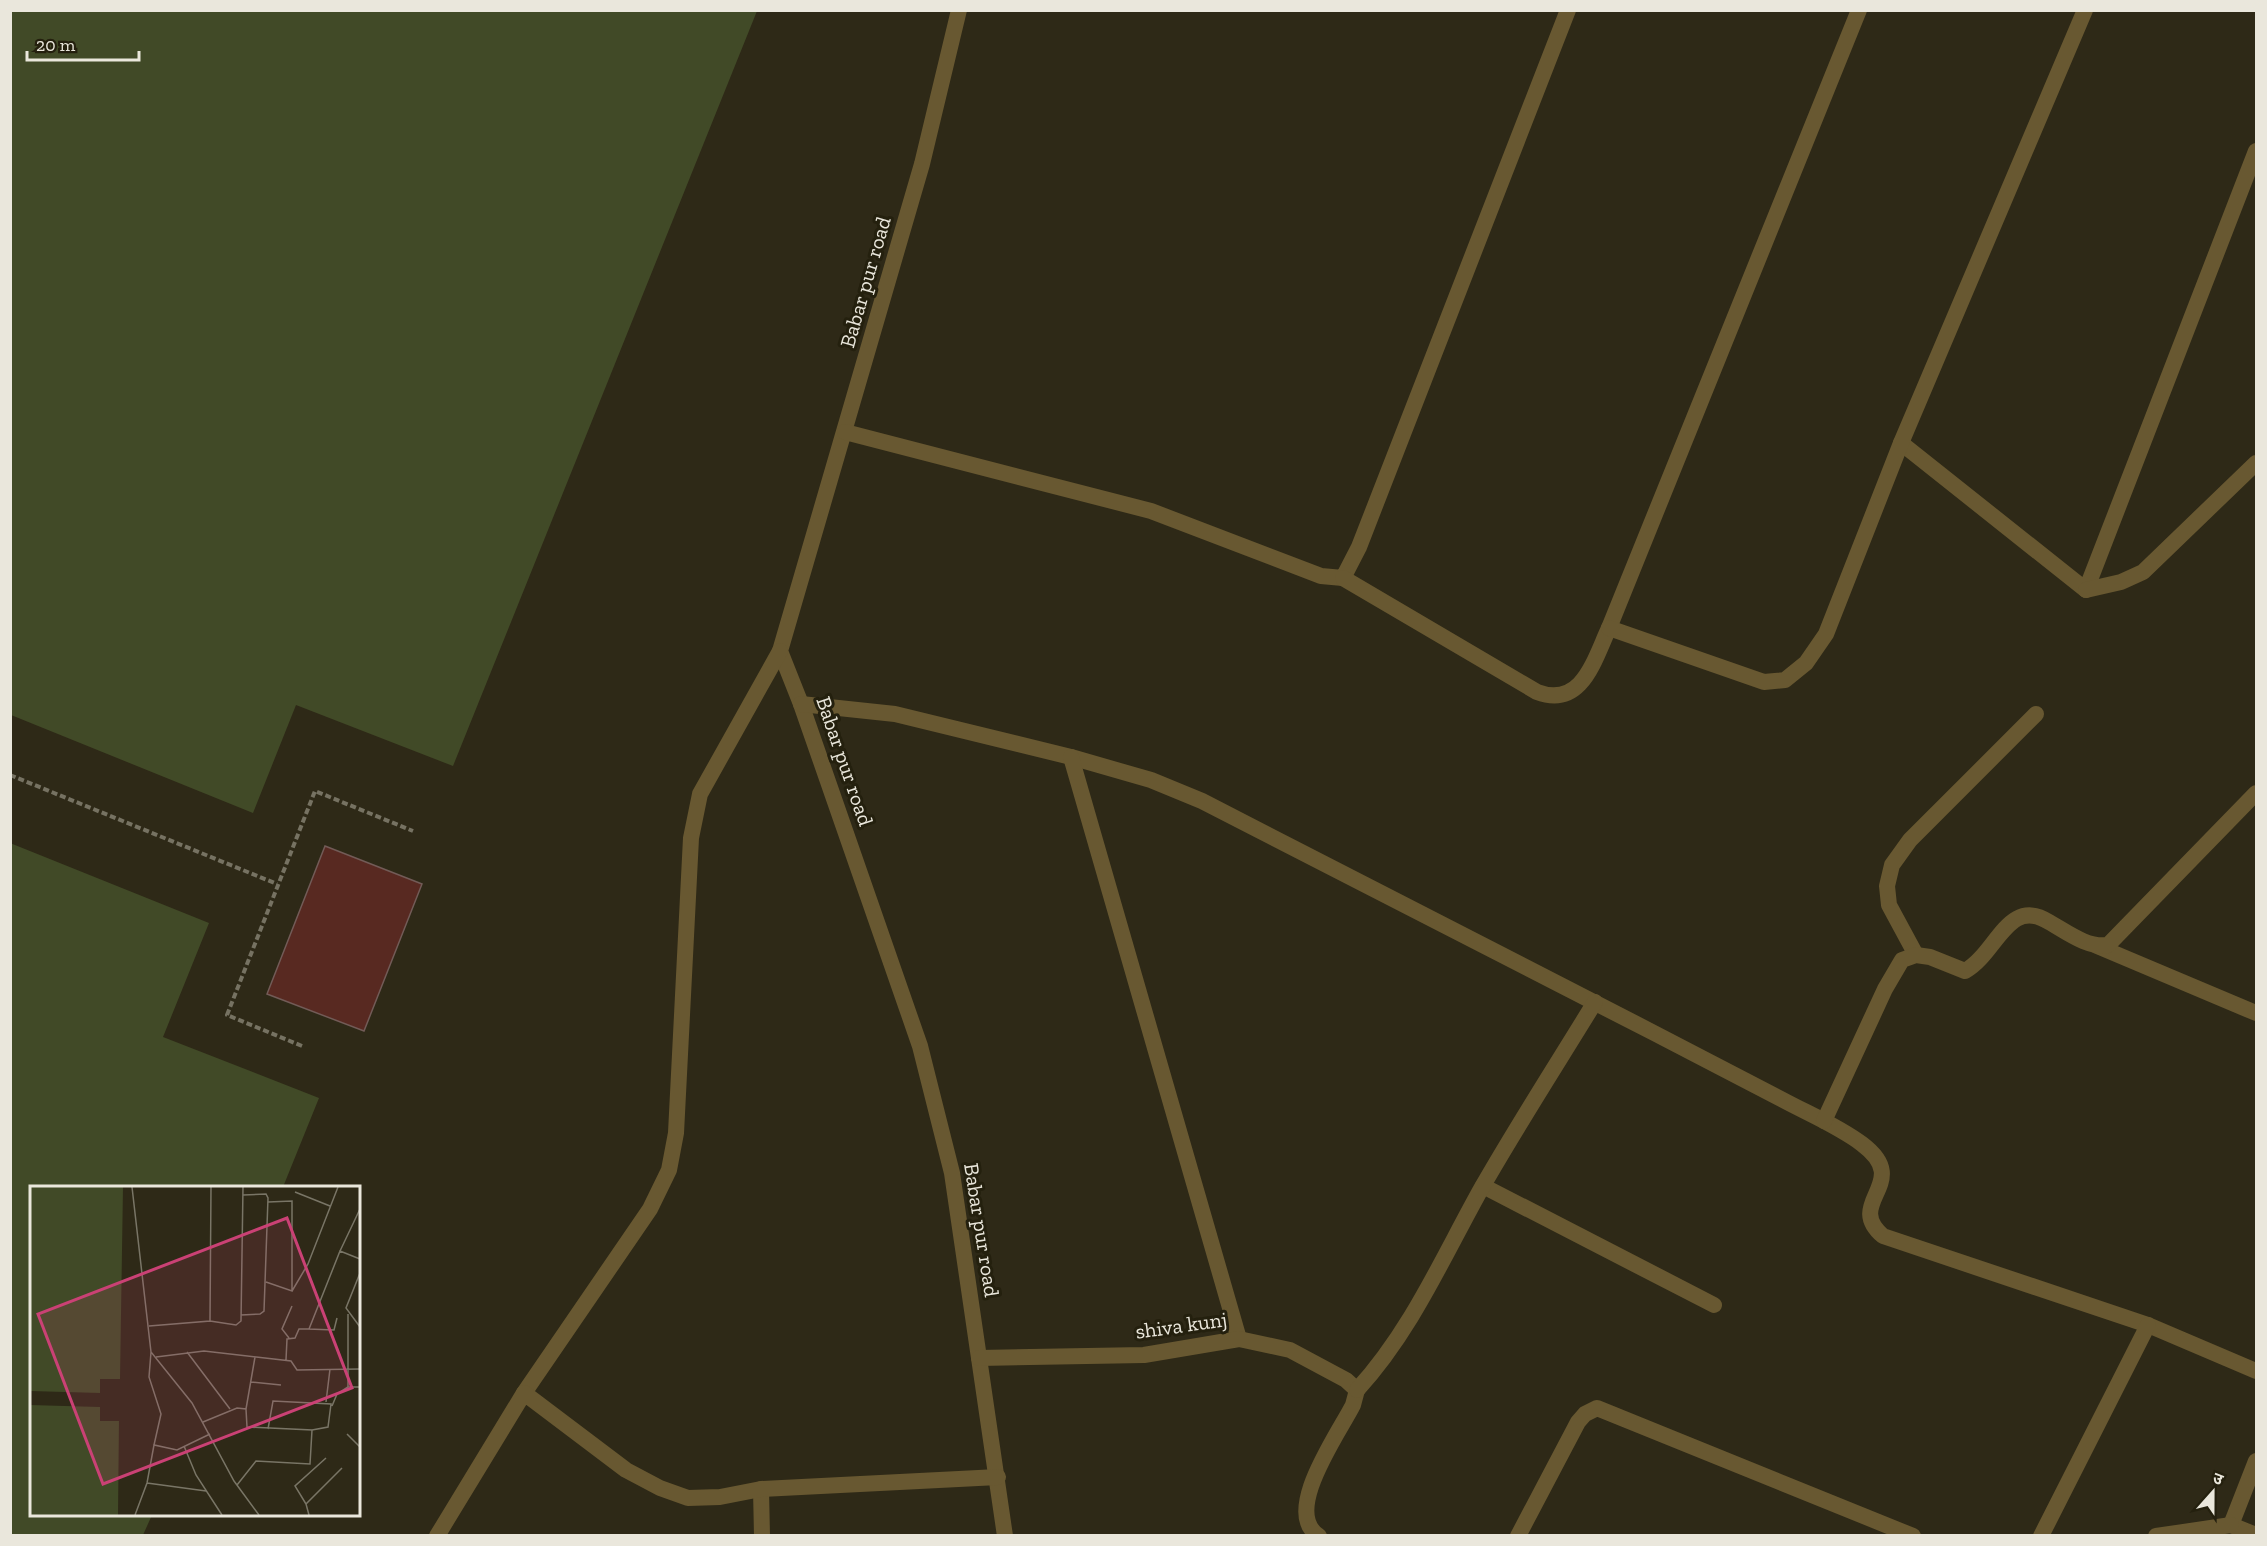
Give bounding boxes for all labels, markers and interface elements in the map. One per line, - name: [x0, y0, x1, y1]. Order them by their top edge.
- scale bar: [27, 24, 140, 62]
- text: 20 m: [36, 34, 76, 56]
- street label: Babar pur road: [834, 213, 896, 350]
- street label: Babar pur road: [811, 693, 879, 829]
- street label: Babar pur road: [959, 1161, 1005, 1299]
- inset map: [30, 1186, 360, 1516]
- street label: shiva kunj: [1134, 1306, 1229, 1345]
- north arrow: [2183, 1462, 2243, 1522]
- text: उ: [2210, 1468, 2227, 1489]

